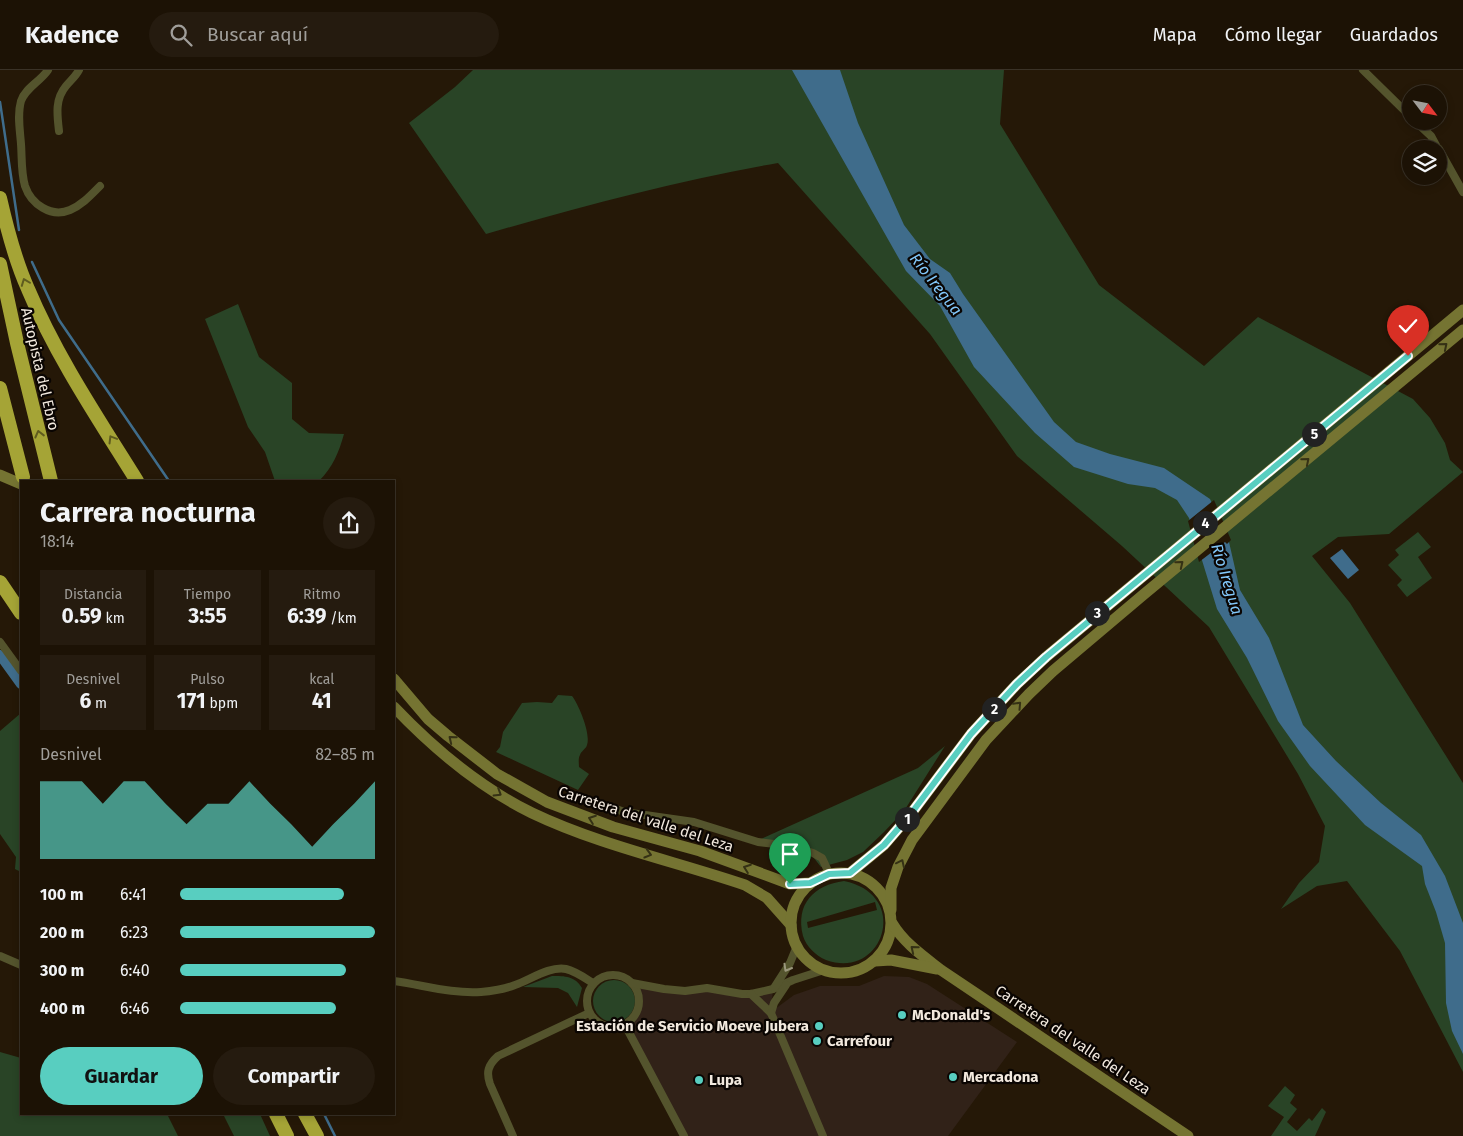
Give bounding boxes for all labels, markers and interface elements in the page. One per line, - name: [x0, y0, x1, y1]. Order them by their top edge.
- search box: [149, 12, 499, 57]
- text: Kadence: [25, 21, 119, 49]
- icon: search: [167, 21, 195, 49]
- text: Buscar aquí: [207, 23, 308, 46]
- text: Mapa: [1153, 24, 1197, 46]
- text: Cómo llegar: [1225, 24, 1322, 46]
- text: Guardados: [1350, 24, 1438, 46]
- north arrow: [1402, 85, 1448, 130]
- map controls: [1402, 85, 1447, 185]
- button: layers: [1402, 140, 1447, 185]
- water label: Río Iregua: [906, 249, 966, 319]
- one-way arrow: [21, 278, 31, 287]
- pin: [1387, 305, 1429, 356]
- street label: Autopista del Ebro: [17, 306, 63, 432]
- icon: check: [1394, 312, 1422, 340]
- one-way arrow: [1438, 343, 1447, 351]
- pin: 5: [1302, 422, 1326, 446]
- text: 5: [1311, 426, 1318, 443]
- one-way arrow: [34, 429, 45, 438]
- one-way arrow: [108, 436, 118, 445]
- one-way arrow: [1300, 458, 1309, 467]
- text: Carrera nocturna: [40, 496, 256, 529]
- button: share: [323, 497, 375, 549]
- pin: 4: [1192, 510, 1218, 536]
- text: 4: [1202, 515, 1209, 532]
- text: 18:14: [40, 532, 74, 551]
- water label: Río Iregua: [1207, 541, 1247, 617]
- one-way arrow: [1175, 561, 1184, 570]
- text: Distancia: [64, 586, 122, 603]
- text: Tiempo: [184, 586, 231, 603]
- text: Ritmo: [303, 586, 341, 603]
- pin: 3: [1084, 600, 1110, 626]
- text: 0.59: [62, 603, 102, 629]
- text: 3:55: [188, 603, 227, 629]
- text: 6:39: [287, 603, 327, 629]
- text: 3: [1094, 605, 1101, 622]
- text: km: [102, 610, 125, 627]
- text: /km: [327, 610, 357, 627]
- text: Desnivel: [66, 671, 120, 688]
- text: Pulso: [190, 671, 225, 688]
- text: kcal: [309, 671, 334, 688]
- text: 6: [79, 688, 91, 714]
- text: 171: [177, 688, 206, 714]
- text: 41: [312, 688, 332, 714]
- text: m: [91, 695, 107, 712]
- text: bpm: [206, 695, 238, 712]
- pin: 2: [982, 696, 1006, 722]
- text: 2: [991, 701, 998, 718]
- one-way arrow: [1012, 702, 1021, 711]
- one-way arrow: [448, 736, 457, 745]
- text: Desnivel: [40, 745, 102, 764]
- text: 82–85 m: [315, 745, 375, 764]
- street label: Carretera del valle del Leza: [556, 782, 736, 856]
- one-way arrow: [493, 787, 502, 796]
- pin: 1: [894, 806, 920, 832]
- text: 1: [904, 811, 911, 828]
- one-way arrow: [588, 815, 597, 825]
- pin: [769, 833, 811, 884]
- icon: arrive: [776, 840, 804, 868]
- one-way arrow: [644, 849, 652, 859]
- one-way arrow: [894, 859, 905, 868]
- one-way arrow: [743, 863, 752, 874]
- text: 100 m: [40, 885, 83, 904]
- text: 6:41: [120, 885, 147, 904]
- text: 200 m: [40, 923, 84, 942]
- text: 6:23: [120, 923, 148, 942]
- one-way arrow: [911, 946, 920, 954]
- text: 300 m: [40, 961, 84, 980]
- text: 6:40: [120, 961, 150, 980]
- one-way arrow: [783, 963, 793, 972]
- street label: Carretera del valle del Leza: [992, 981, 1154, 1099]
- text: 400 m: [40, 999, 85, 1018]
- text: 6:46: [120, 999, 149, 1018]
- place label: McDonald's: [912, 1006, 990, 1024]
- marker: McDonald's: [896, 1009, 908, 1021]
- place label: Estación de Servicio Moeve Jubera: [576, 1017, 809, 1035]
- marker: Estación de Servicio Moeve Jubera: [813, 1020, 825, 1032]
- place label: Carrefour: [827, 1032, 893, 1050]
- marker: Carrefour: [811, 1035, 823, 1047]
- button: Guardar: [40, 1047, 203, 1105]
- button: Compartir: [213, 1047, 375, 1105]
- place label: Mercadona: [963, 1068, 1039, 1086]
- place label: Lupa: [709, 1071, 742, 1089]
- marker: Mercadona: [947, 1071, 959, 1083]
- marker: Lupa: [693, 1074, 705, 1086]

